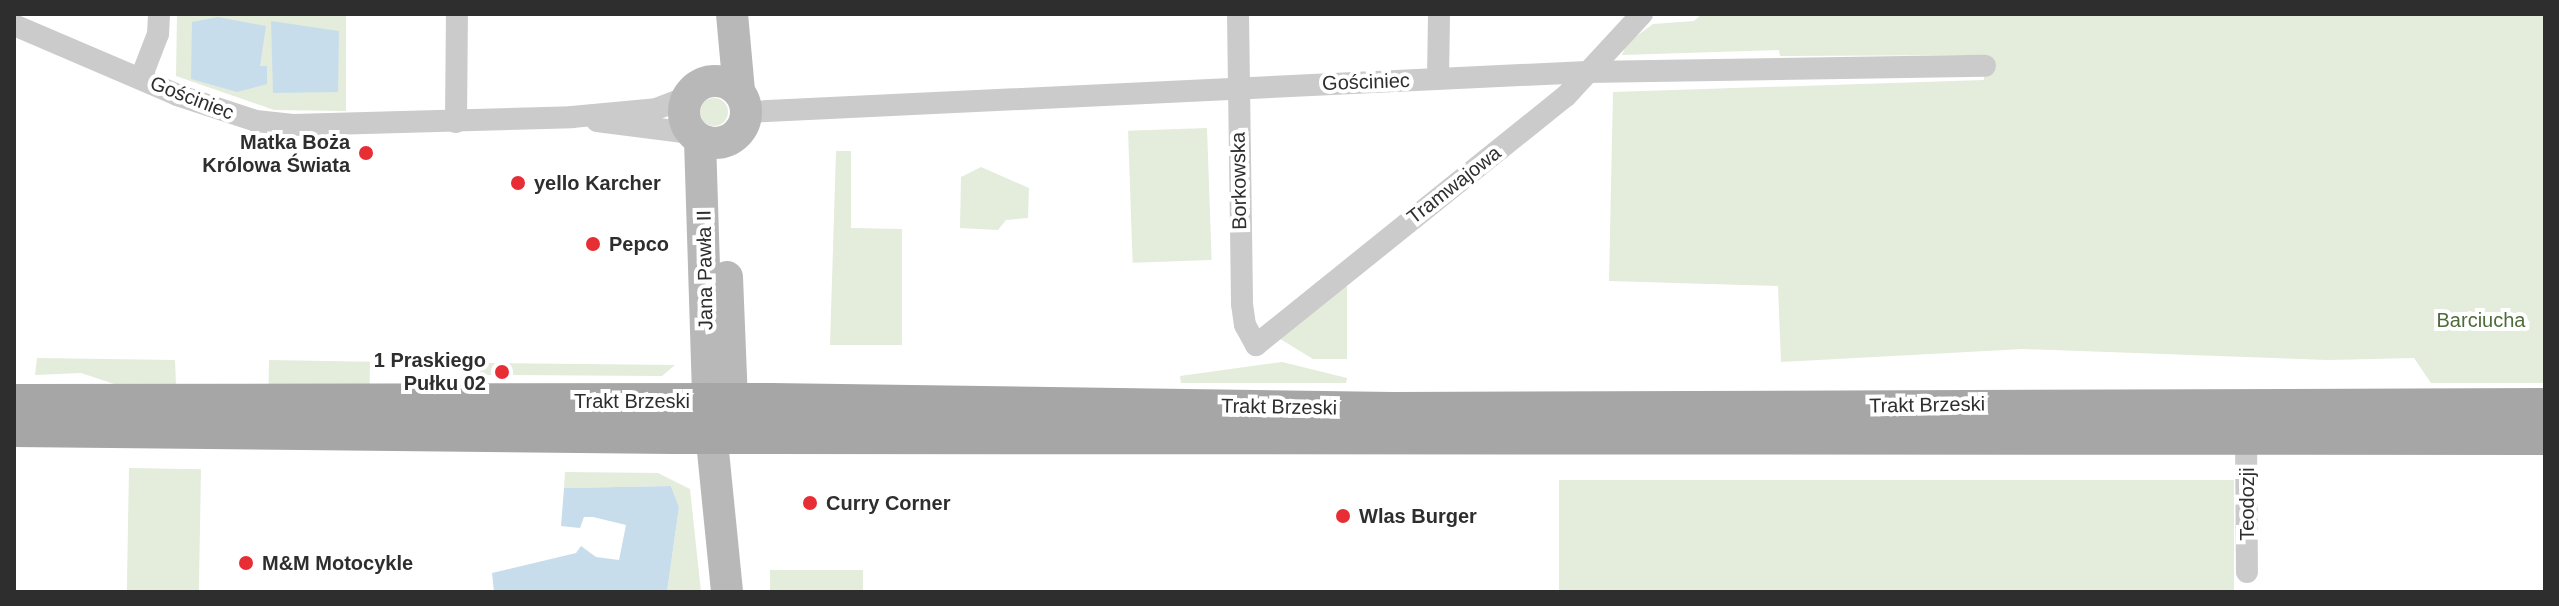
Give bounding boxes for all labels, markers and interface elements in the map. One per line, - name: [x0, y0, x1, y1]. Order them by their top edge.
- street label: Gościniec: [1322, 68, 1410, 96]
- street label: Gościniec: [147, 71, 237, 125]
- place label: Matka Boża Królowa Świata: [202, 130, 350, 177]
- street label: Borkowska: [1226, 132, 1252, 230]
- street label: Tramwajowa: [1402, 141, 1506, 229]
- marker: Matka Boża Królowa Świata: [357, 144, 375, 162]
- place label: yello Karcher: [534, 171, 661, 195]
- marker: yello Karcher: [509, 174, 527, 192]
- street label: Jana Pawła II: [692, 210, 718, 330]
- place label: Pepco: [609, 232, 669, 256]
- marker: Pepco: [584, 235, 602, 253]
- park label: Barciucha: [2437, 308, 2525, 332]
- place label: 1 Praskiego Pułku 02: [374, 348, 486, 395]
- marker: 1 Praskiego Pułku 02: [493, 363, 511, 381]
- street label: Trakt Brzeski: [574, 389, 690, 413]
- street label: Trakt Brzeski: [1869, 392, 1985, 418]
- street label: Trakt Brzeski: [1221, 394, 1337, 420]
- street label: Teodozji: [2235, 467, 2259, 541]
- place label: Curry Corner: [826, 491, 950, 515]
- marker: Curry Corner: [801, 494, 819, 512]
- place label: Wlas Burger: [1359, 504, 1477, 528]
- marker: Wlas Burger: [1334, 507, 1352, 525]
- place label: M&M Motocykle: [262, 551, 413, 575]
- marker: M&M Motocykle: [237, 554, 255, 572]

